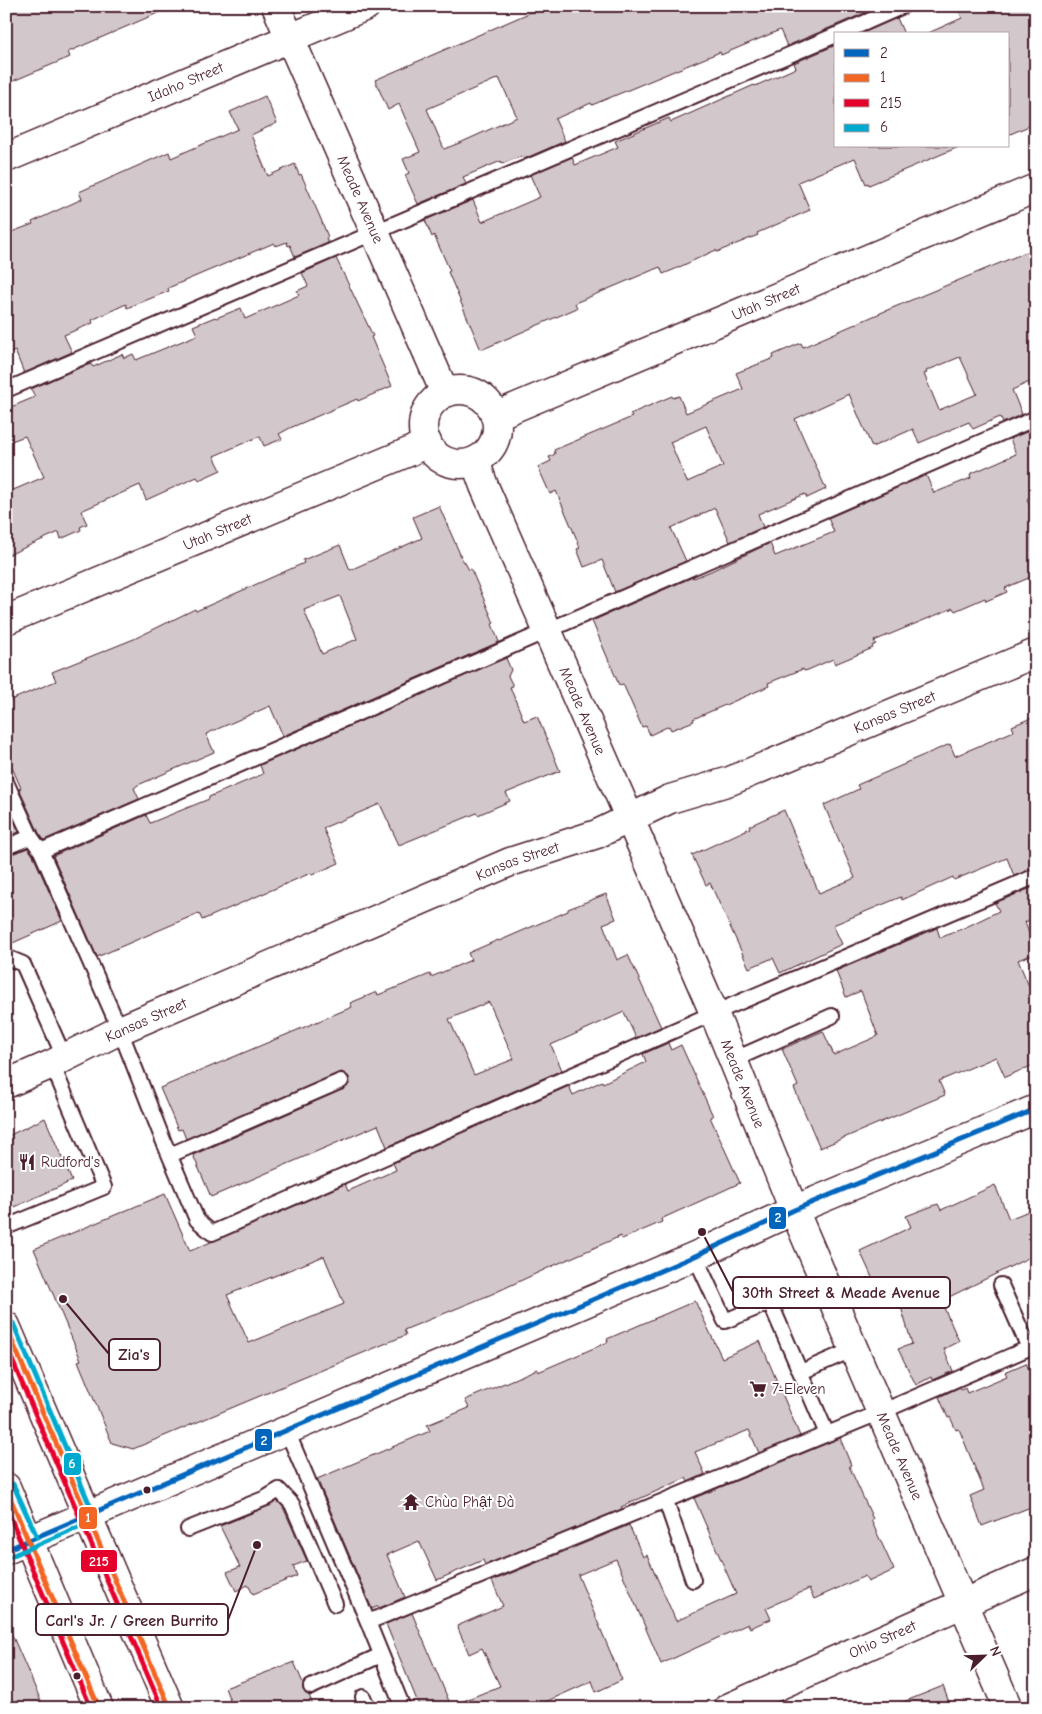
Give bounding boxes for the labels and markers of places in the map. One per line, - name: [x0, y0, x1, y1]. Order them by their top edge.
- restaurant icon: Rudford's: [17, 1152, 37, 1172]
- place label: Rudford's: [41, 1153, 100, 1171]
- callout: 30th Street & Meade Avenue: [733, 1277, 950, 1308]
- callout: Zia's: [109, 1339, 160, 1370]
- supermarket icon: 7-Eleven: [748, 1379, 768, 1399]
- place label: 7-Eleven: [772, 1380, 826, 1398]
- unlabelled marker: [142, 1485, 152, 1495]
- temple icon: Chùa Phật Đà: [401, 1492, 421, 1512]
- place label: Chùa Phật Đà: [425, 1493, 514, 1511]
- callout: Carl's Jr. / Green Burrito: [36, 1604, 228, 1635]
- unlabelled marker: [72, 1671, 82, 1681]

